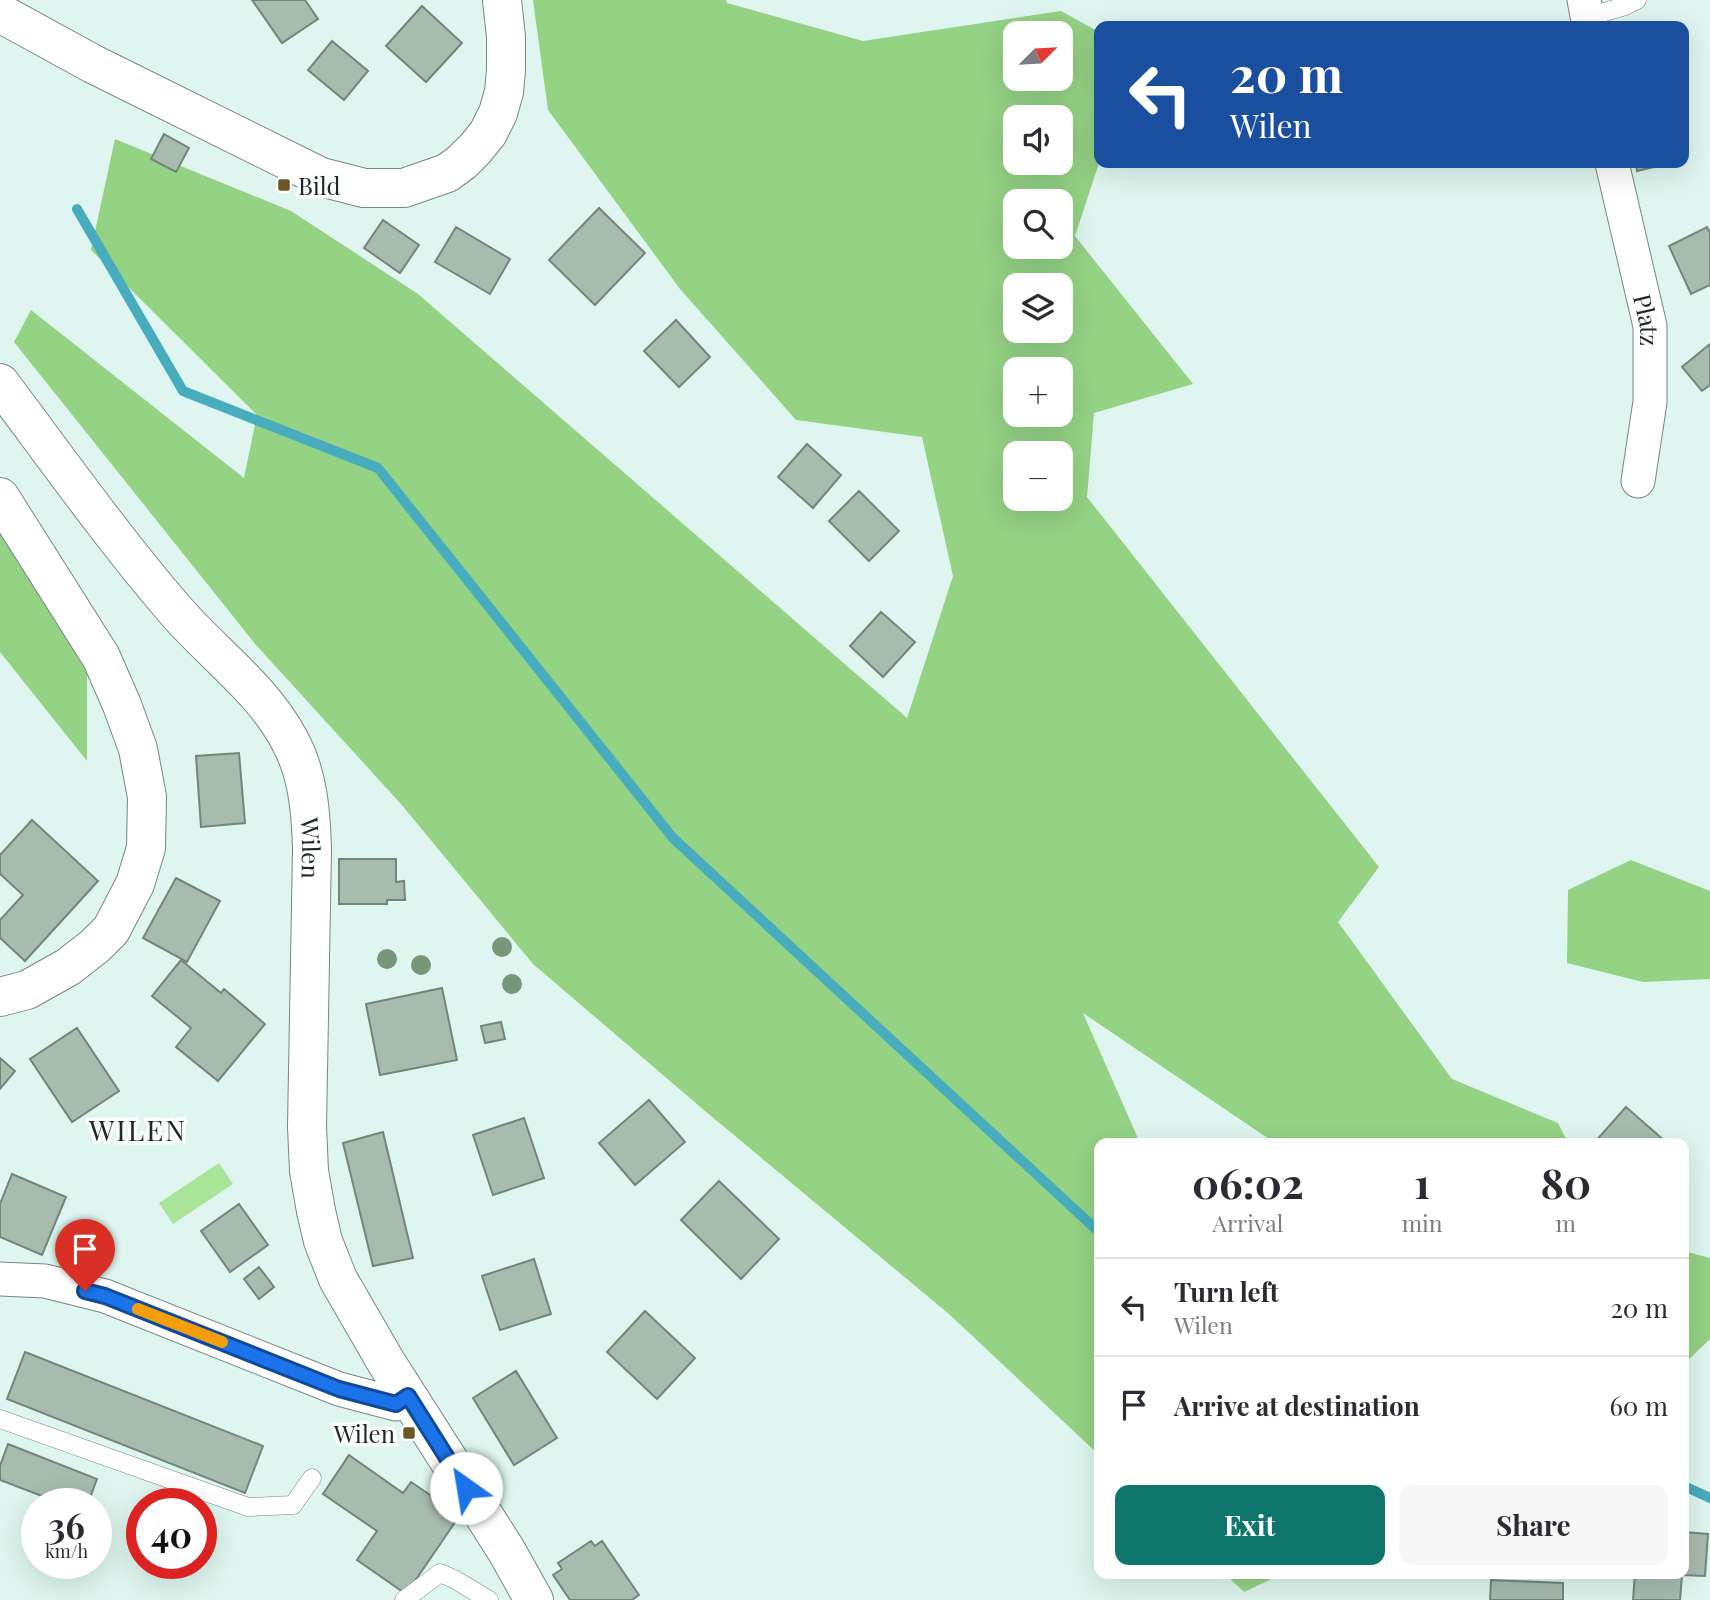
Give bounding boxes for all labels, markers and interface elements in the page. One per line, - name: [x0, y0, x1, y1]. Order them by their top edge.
- north arrow: [1003, 21, 1073, 91]
- map controls: [1003, 21, 1073, 511]
- text: 20 m: [1230, 40, 1343, 105]
- icon: left: [1115, 49, 1206, 140]
- text: Wilen: [1230, 103, 1312, 146]
- button: sound: [1003, 105, 1073, 175]
- place label: Bild: [298, 169, 340, 201]
- marker: Bild: [276, 177, 292, 193]
- button: search: [1003, 189, 1073, 259]
- button: layers: [1003, 273, 1073, 343]
- street label: Platz: [1627, 291, 1666, 346]
- button: +: [1003, 357, 1073, 427]
- button: −: [1003, 441, 1073, 511]
- street label: Wilen: [294, 816, 328, 879]
- district label: WILEN: [88, 1111, 187, 1148]
- text: 06:02: [1192, 1154, 1304, 1210]
- text: 1: [1414, 1154, 1430, 1210]
- text: 80: [1540, 1154, 1591, 1210]
- text: Arrival: [1212, 1207, 1283, 1238]
- text: min: [1402, 1207, 1443, 1238]
- text: m: [1556, 1207, 1576, 1238]
- pin: [55, 1219, 115, 1291]
- icon: arrive: [66, 1230, 104, 1268]
- text: Turn left: [1174, 1274, 1279, 1309]
- icon: left: [1115, 1288, 1153, 1326]
- text: 20 m: [1610, 1290, 1668, 1325]
- text: Wilen: [1174, 1309, 1233, 1340]
- icon: arrive: [1115, 1386, 1153, 1424]
- text: Arrive at destination: [1174, 1388, 1420, 1423]
- text: 60 m: [1609, 1388, 1668, 1423]
- place label: Wilen: [333, 1417, 395, 1449]
- marker: Wilen: [401, 1425, 417, 1441]
- position arrow: [429, 1451, 503, 1525]
- button: Exit: [1115, 1485, 1385, 1565]
- button: Share: [1399, 1485, 1668, 1565]
- speed limit sign: 40: [126, 1488, 217, 1579]
- text: 36: [48, 1501, 85, 1548]
- text: km/h: [45, 1539, 88, 1563]

